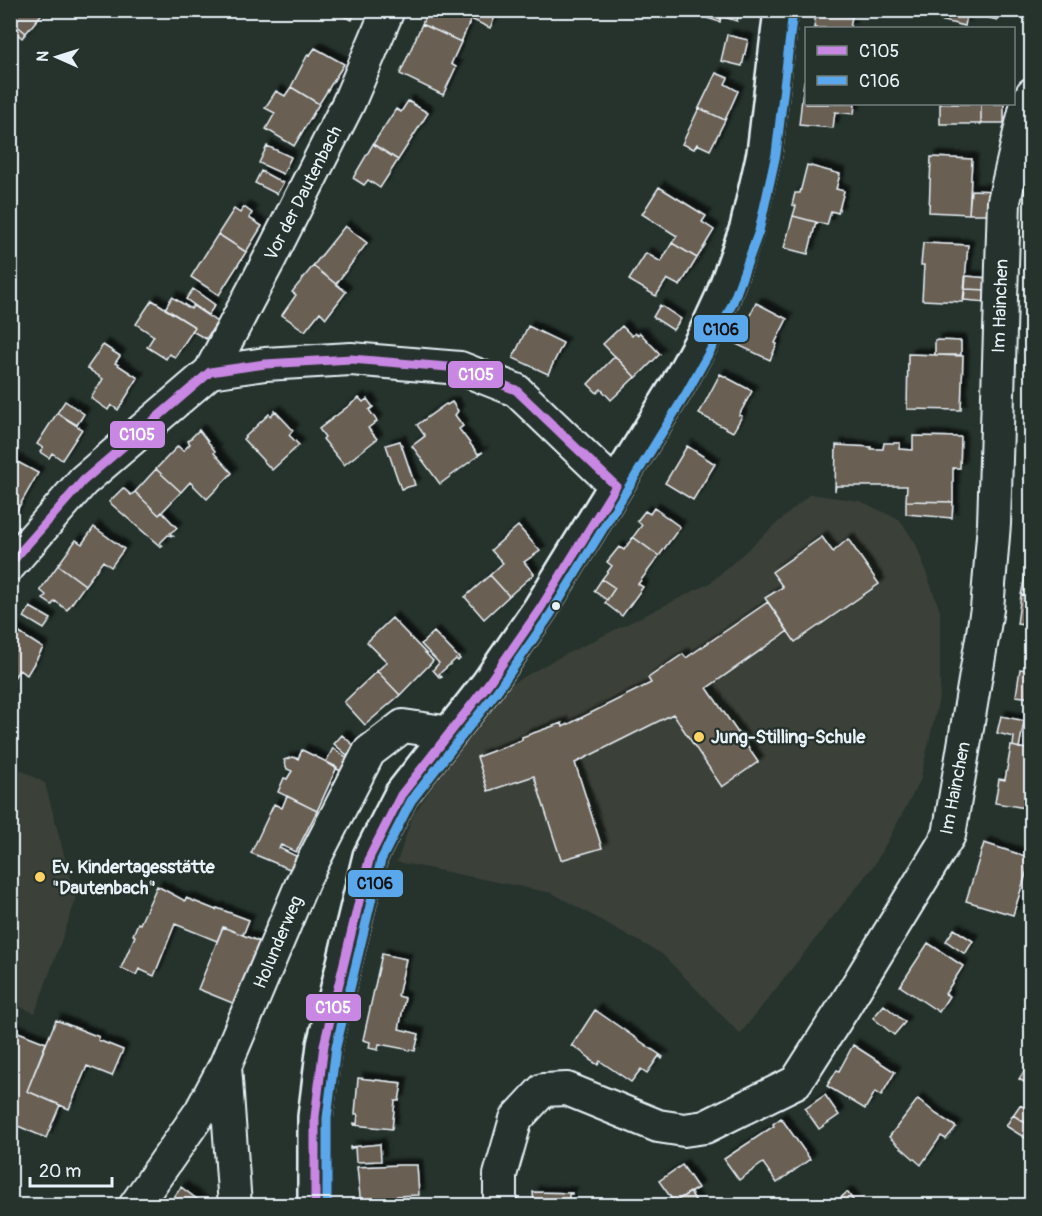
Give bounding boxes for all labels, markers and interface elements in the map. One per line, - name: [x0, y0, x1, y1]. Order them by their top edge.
- north arrow: [27, 27, 87, 87]
- legend: [805, 27, 1015, 105]
- text: C105: [859, 40, 899, 63]
- text: N: [33, 50, 53, 62]
- text: C106: [859, 70, 900, 93]
- street label: Vor der Dautenbach: [260, 122, 347, 264]
- street label: Im Hainchen: [987, 259, 1014, 354]
- line badge: C106: [693, 314, 749, 343]
- text: C106: [703, 320, 739, 340]
- line badge: C105: [447, 360, 504, 389]
- text: C105: [458, 365, 494, 385]
- line badge: C105: [109, 420, 166, 449]
- text: C105: [119, 425, 155, 445]
- unlabelled marker: [550, 600, 562, 612]
- place label: Jung-Stilling-Schule: [711, 726, 866, 749]
- marker: Jung-Stilling-Schule: [692, 730, 706, 744]
- street label: Im Hainchen: [935, 740, 976, 837]
- place label: Ev. Kindertagesstätte "Dautenbach": [52, 856, 216, 900]
- line badge: C106: [347, 869, 404, 898]
- marker: Ev. Kindertagesstätte "Dautenbach": [33, 870, 47, 884]
- text: C106: [357, 874, 393, 894]
- street label: Holunderweg: [249, 892, 308, 992]
- line badge: C105: [305, 993, 362, 1022]
- text: C105: [315, 998, 351, 1018]
- scale bar: [30, 1150, 112, 1188]
- text: 20 m: [39, 1160, 81, 1183]

